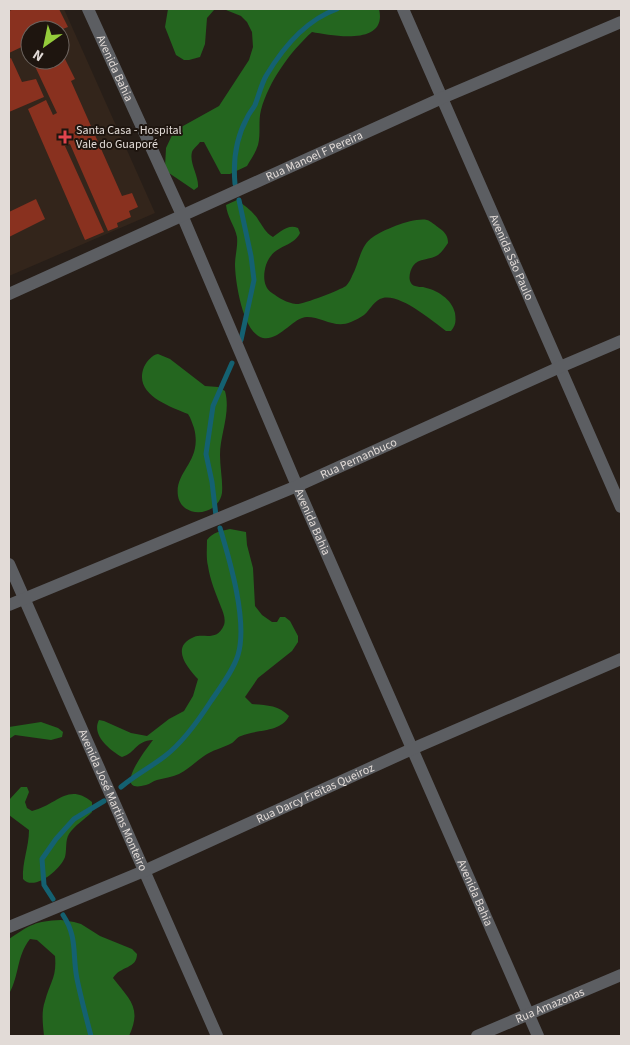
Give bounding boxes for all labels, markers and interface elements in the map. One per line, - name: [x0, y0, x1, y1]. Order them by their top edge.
- north arrow: [20, 20, 70, 70]
- street label: Avenida Bahia: [92, 32, 138, 104]
- text: N: [29, 44, 48, 66]
- place label: Santa Casa - Hospital Vale do Guaporé: [76, 122, 182, 153]
- street label: Rua Manoel F Pereira: [263, 126, 365, 185]
- marker: Santa Casa - Hospital Vale do Guaporé: [58, 130, 72, 144]
- street label: Avenida São Paulo: [485, 211, 538, 303]
- street label: Rua Pernanbuco: [317, 433, 400, 483]
- street label: Avenida Bahia: [291, 486, 335, 558]
- street label: Avenida José Martins Monteiro: [74, 726, 152, 874]
- street label: Rua Darcy Freitas Queiroz: [253, 759, 377, 827]
- street label: Avenida Bahia: [453, 857, 497, 929]
- street label: Rua Amazonas: [513, 983, 587, 1027]

